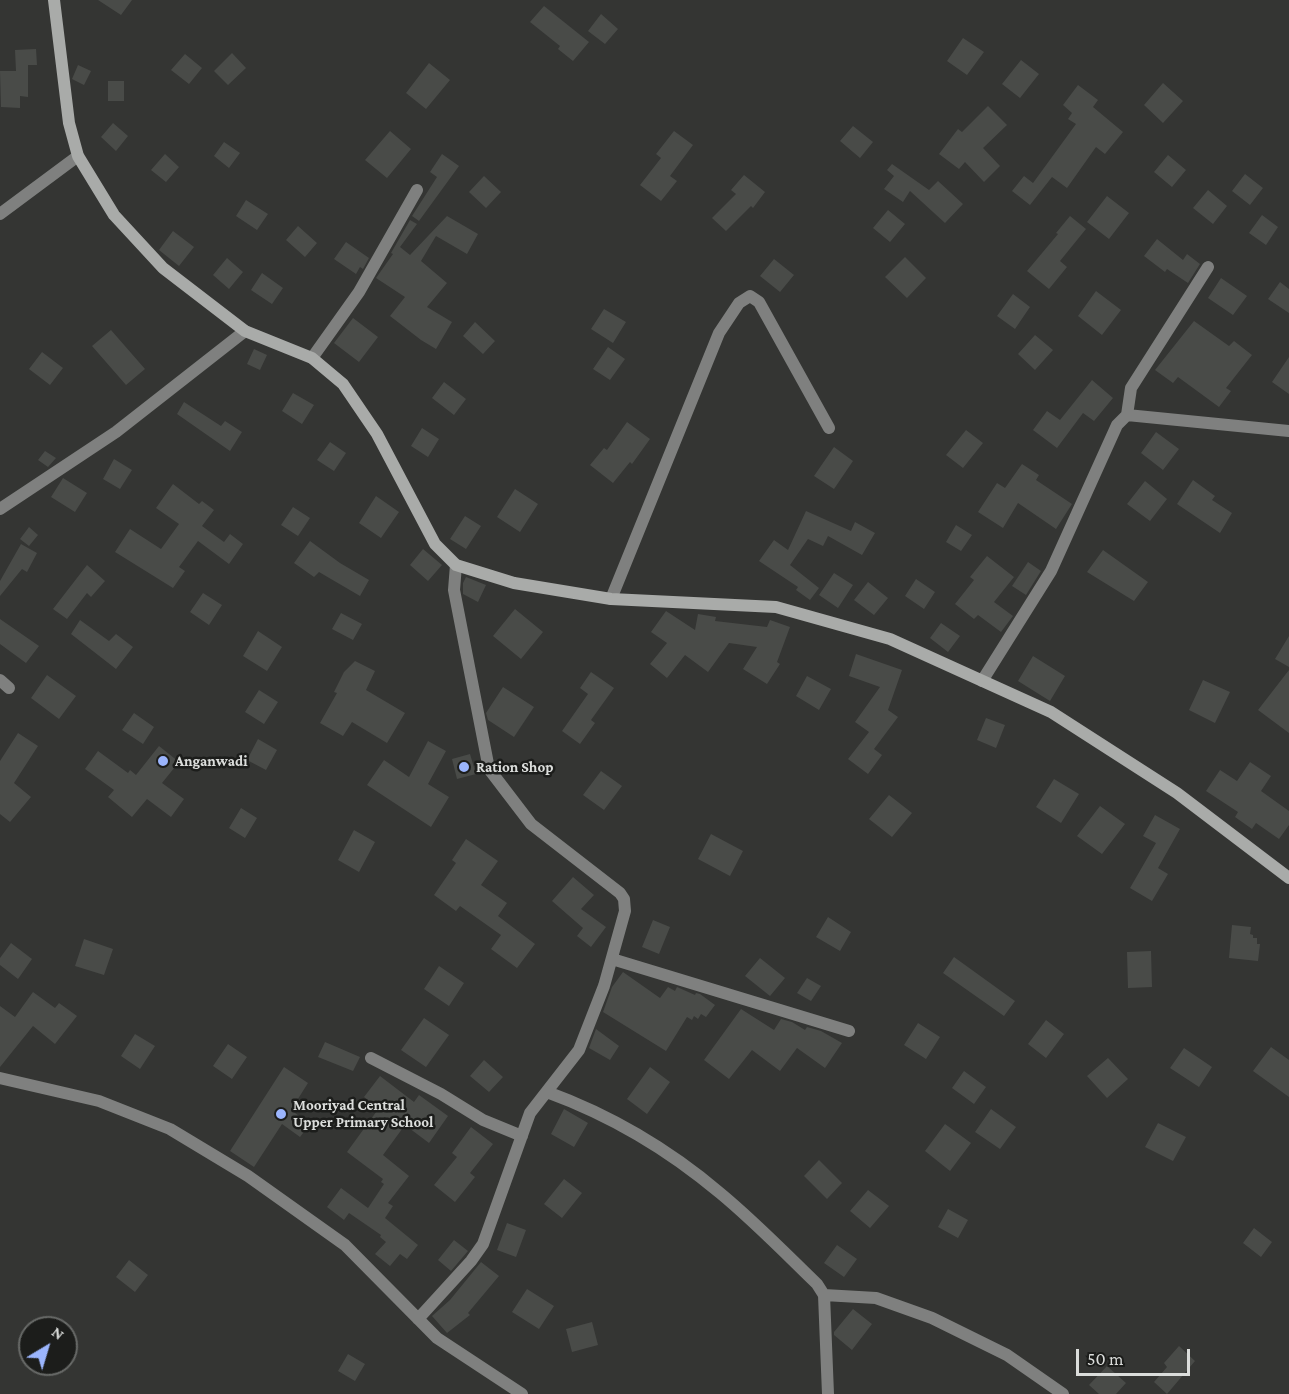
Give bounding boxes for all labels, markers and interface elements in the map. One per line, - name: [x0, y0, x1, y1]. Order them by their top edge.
- place label: Anganwadi: [175, 752, 247, 770]
- marker: Anganwadi: [156, 754, 170, 768]
- place label: Ration Shop: [476, 758, 554, 776]
- marker: Ration Shop: [457, 760, 471, 774]
- place label: Mooriyad Central Upper Primary School: [293, 1096, 433, 1131]
- marker: Mooriyad Central Upper Primary School: [274, 1107, 288, 1121]
- north arrow: [18, 1316, 78, 1376]
- text: N: [49, 1323, 68, 1343]
- scale bar: [1079, 1337, 1193, 1375]
- text: 50 m: [1087, 1349, 1124, 1369]

